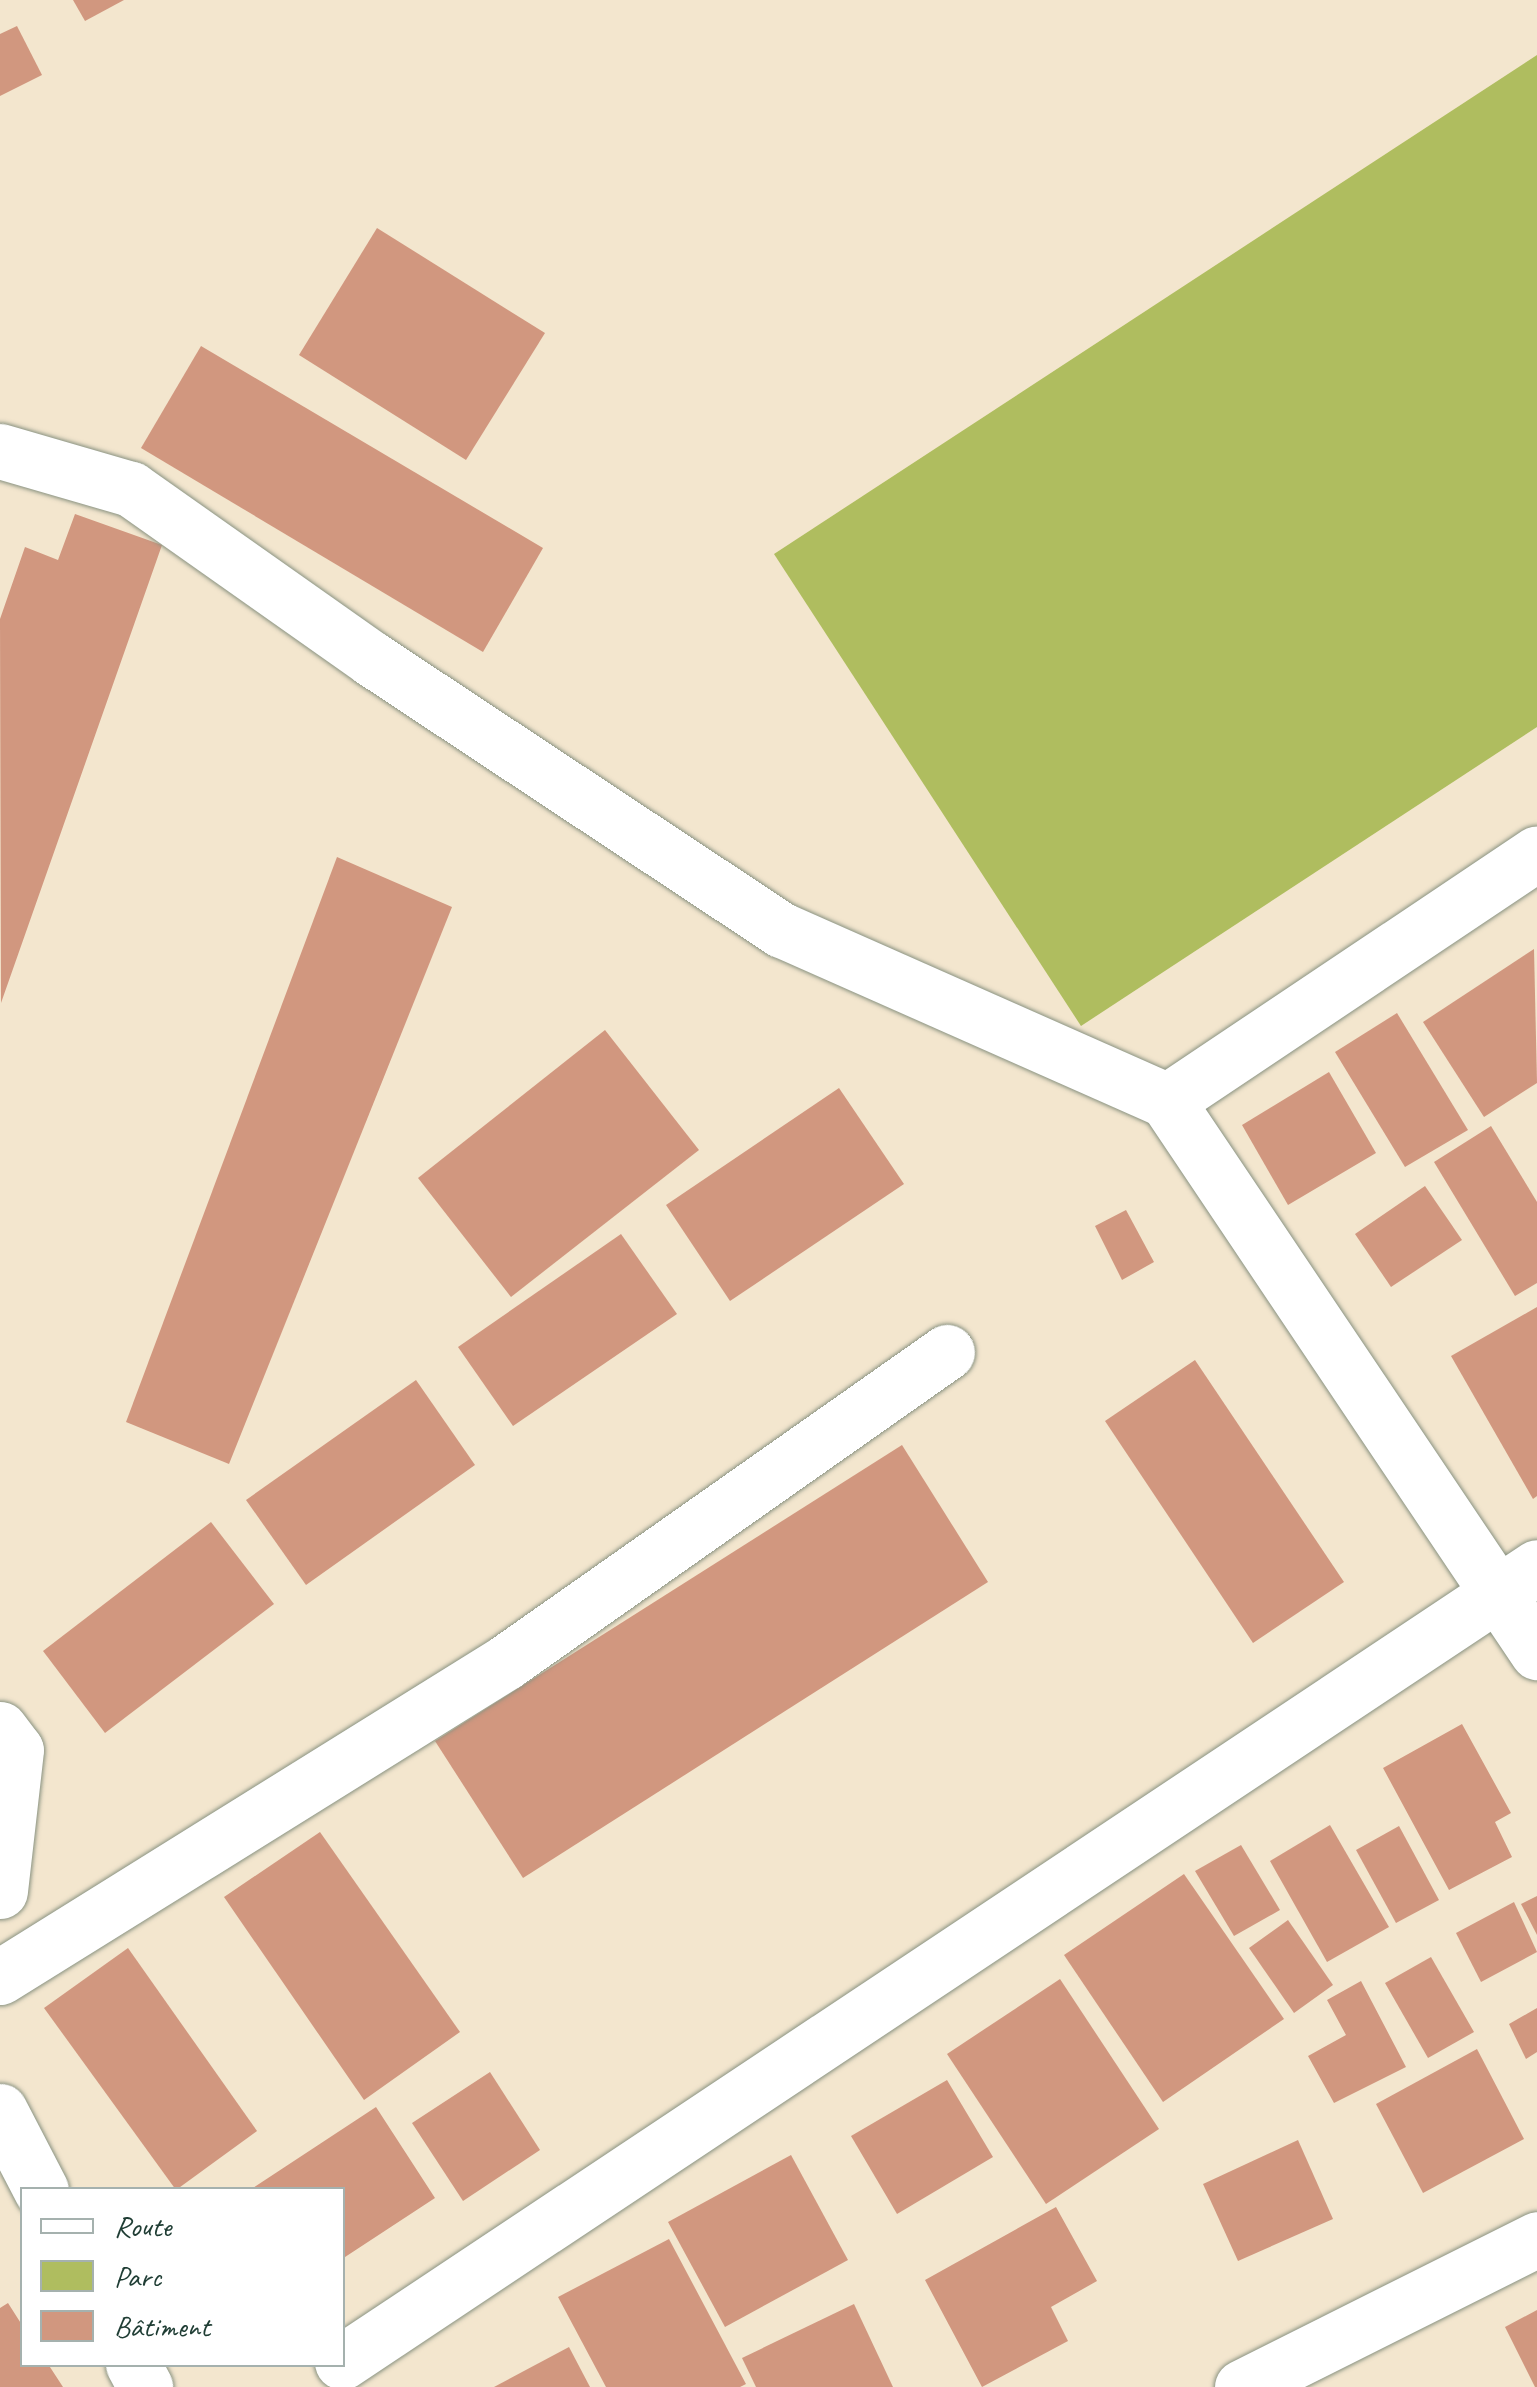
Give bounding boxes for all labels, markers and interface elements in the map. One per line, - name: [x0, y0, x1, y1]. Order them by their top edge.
- legend: [20, 2187, 345, 2367]
- text: Route: [114, 2207, 171, 2245]
- text: Parc: [114, 2257, 161, 2295]
- text: Bâtiment: [114, 2307, 210, 2345]

